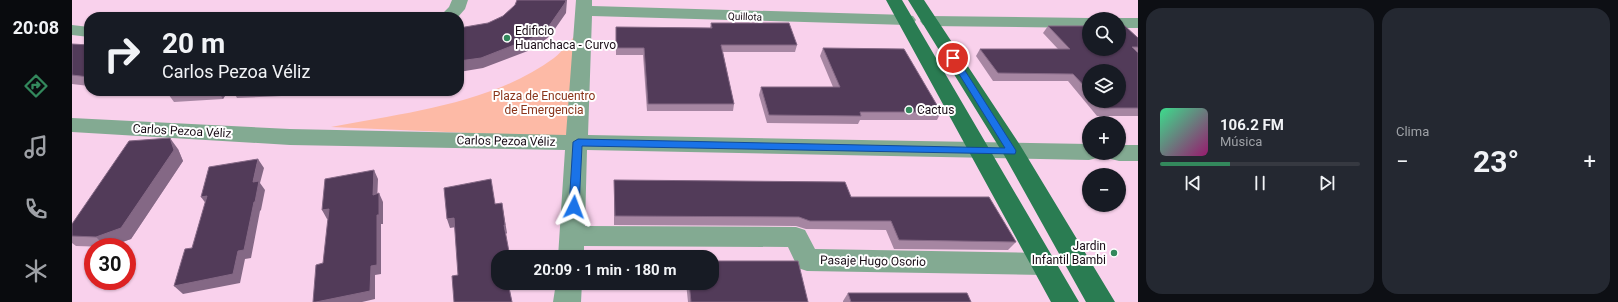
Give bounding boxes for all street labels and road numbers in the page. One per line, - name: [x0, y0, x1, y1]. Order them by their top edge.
- street label: Quillota: [728, 10, 762, 23]
- street label: Carlos Pezoa Véliz: [132, 121, 232, 141]
- street label: Carlos Pezoa Véliz: [456, 133, 556, 149]
- street label: Pasaje Hugo Osorio: [820, 253, 926, 269]

